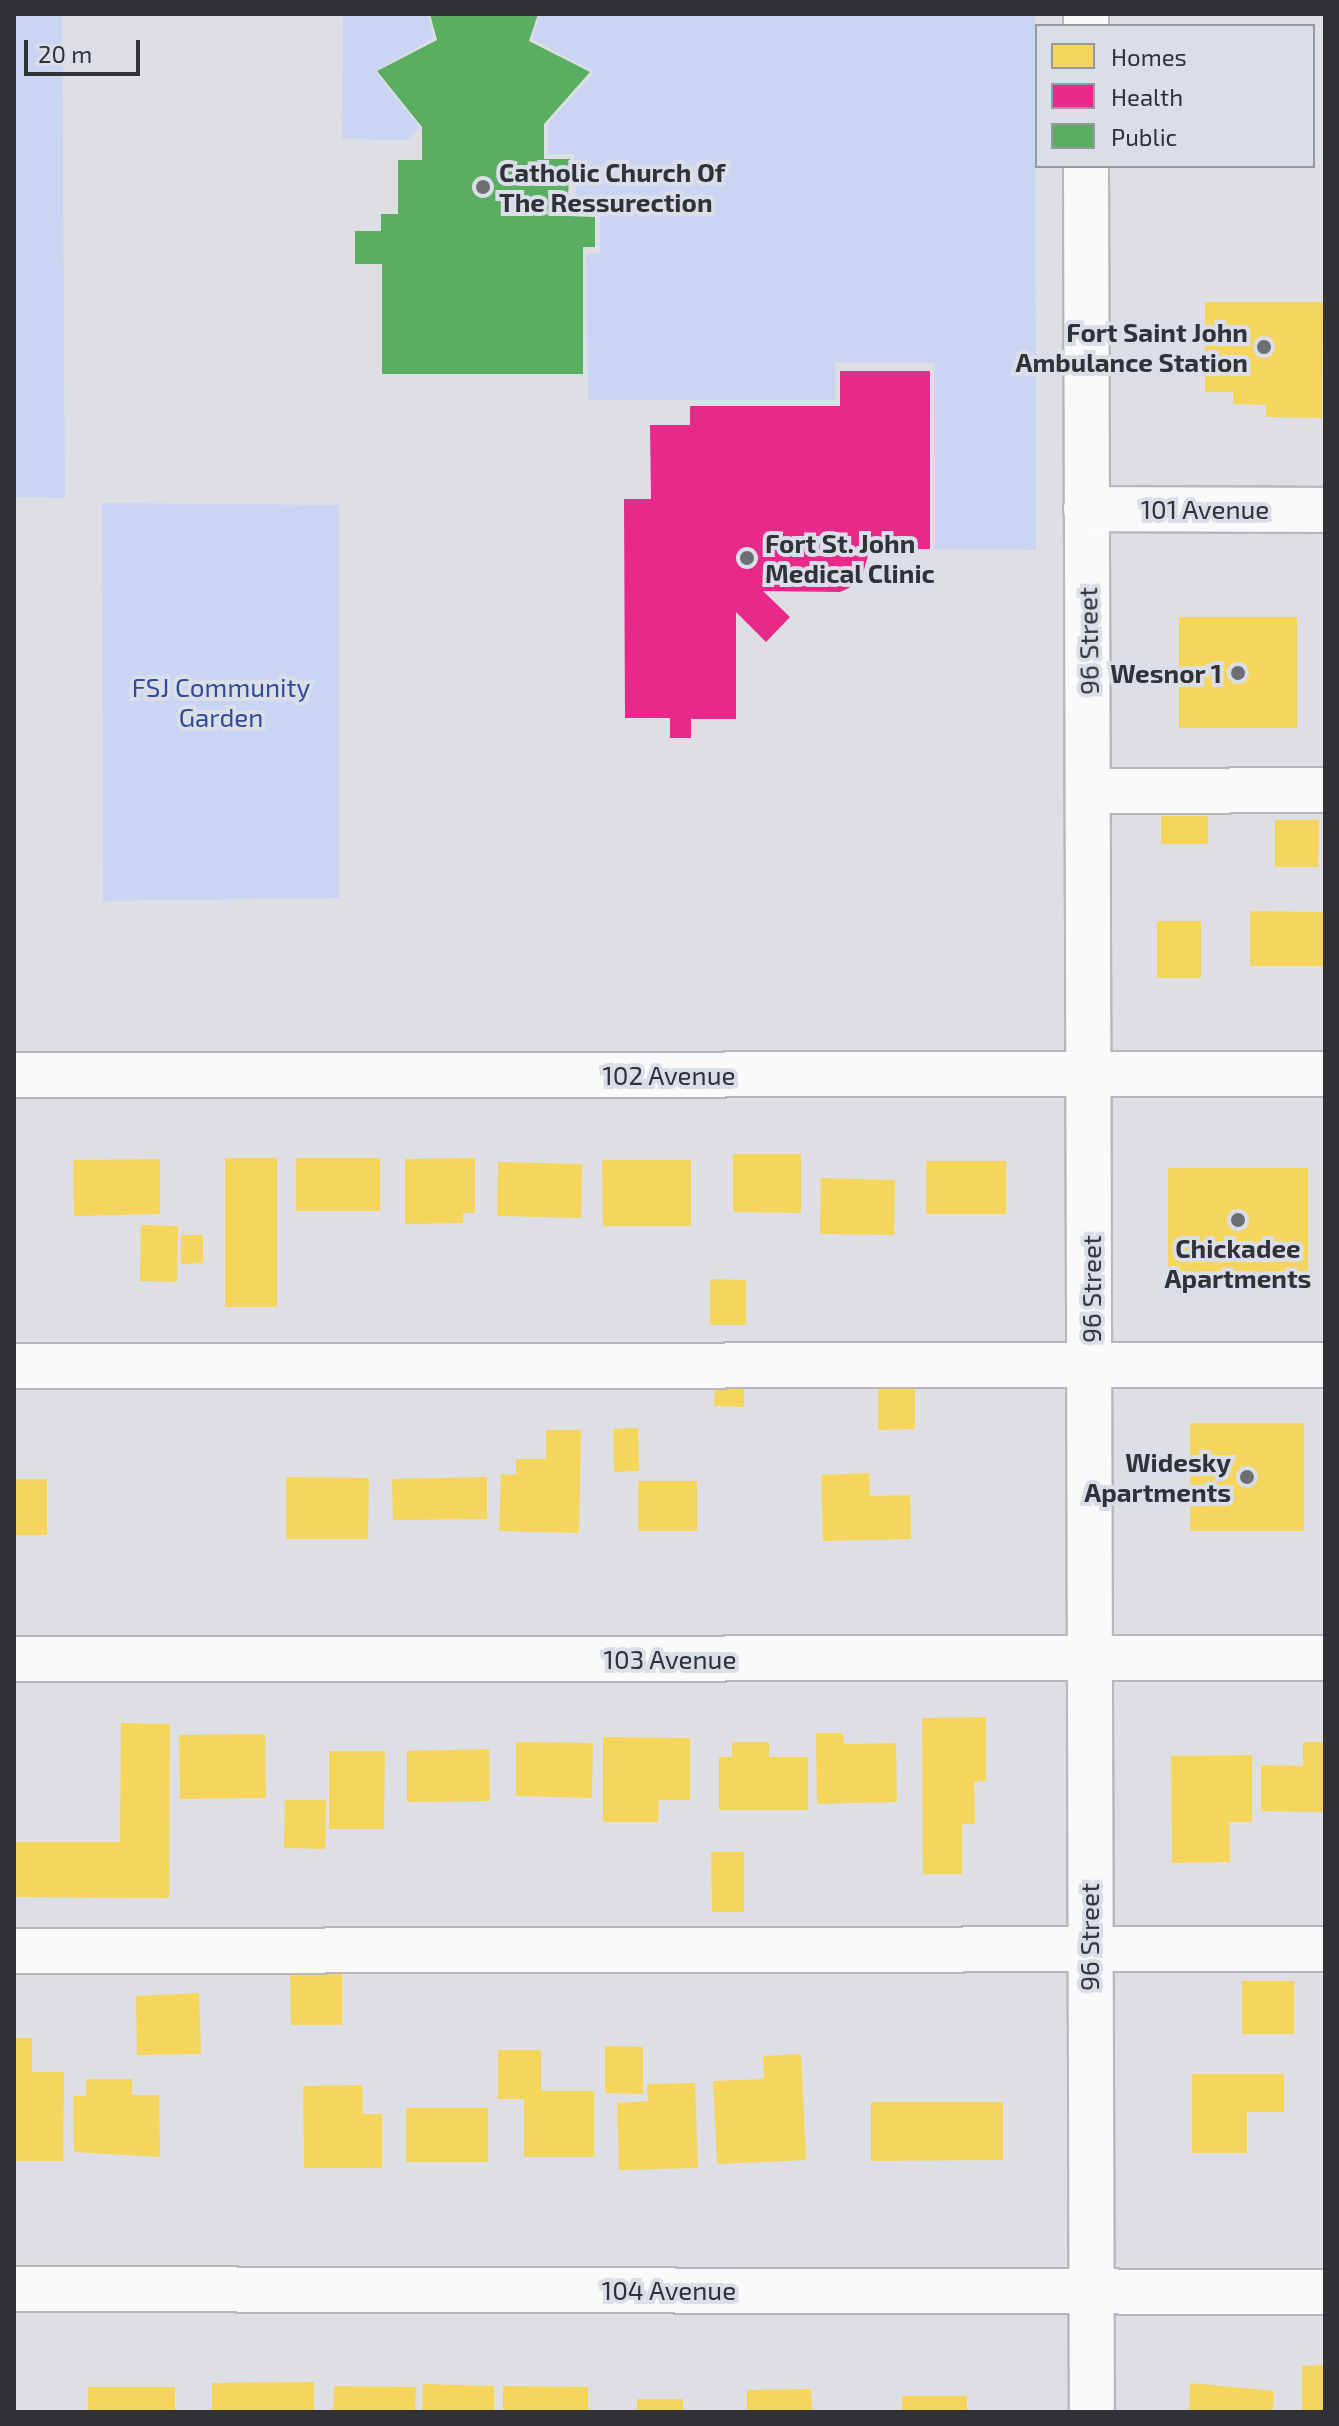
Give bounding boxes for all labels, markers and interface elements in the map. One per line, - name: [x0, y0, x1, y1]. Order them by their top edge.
- scale bar: [28, 24, 144, 74]
- legend: [1035, 24, 1315, 168]
- text: 20 m: [38, 39, 92, 68]
- text: Homes: [1111, 42, 1187, 71]
- text: Health: [1111, 82, 1183, 111]
- text: Public: [1111, 122, 1177, 151]
- place label: Catholic Church Of The Ressurection: [499, 156, 725, 218]
- marker: Catholic Church Of The Ressurection: [474, 178, 492, 196]
- place label: Fort Saint John Ambulance Station: [1015, 316, 1248, 378]
- marker: Fort Saint John Ambulance Station: [1255, 338, 1273, 356]
- street label: 101 Avenue: [1140, 493, 1270, 525]
- place label: Fort St. John Medical Clinic: [765, 527, 935, 588]
- marker: Fort St. John Medical Clinic: [736, 547, 758, 569]
- street label: 96 Street: [1071, 587, 1105, 695]
- place label: Wesnor 1: [1110, 657, 1222, 689]
- marker: Wesnor 1: [1229, 664, 1247, 682]
- park label: FSJ Community Garden: [132, 671, 310, 732]
- street label: 102 Avenue: [602, 1059, 736, 1091]
- marker: Chickadee Apartments: [1229, 1211, 1247, 1229]
- place label: Chickadee Apartments: [1165, 1232, 1311, 1294]
- street label: 96 Street: [1075, 1235, 1107, 1343]
- place label: Widesky Apartments: [1084, 1446, 1231, 1508]
- marker: Widesky Apartments: [1238, 1468, 1256, 1486]
- street label: 103 Avenue: [603, 1643, 737, 1675]
- street label: 96 Street: [1073, 1883, 1105, 1991]
- street label: 104 Avenue: [602, 2274, 736, 2306]

